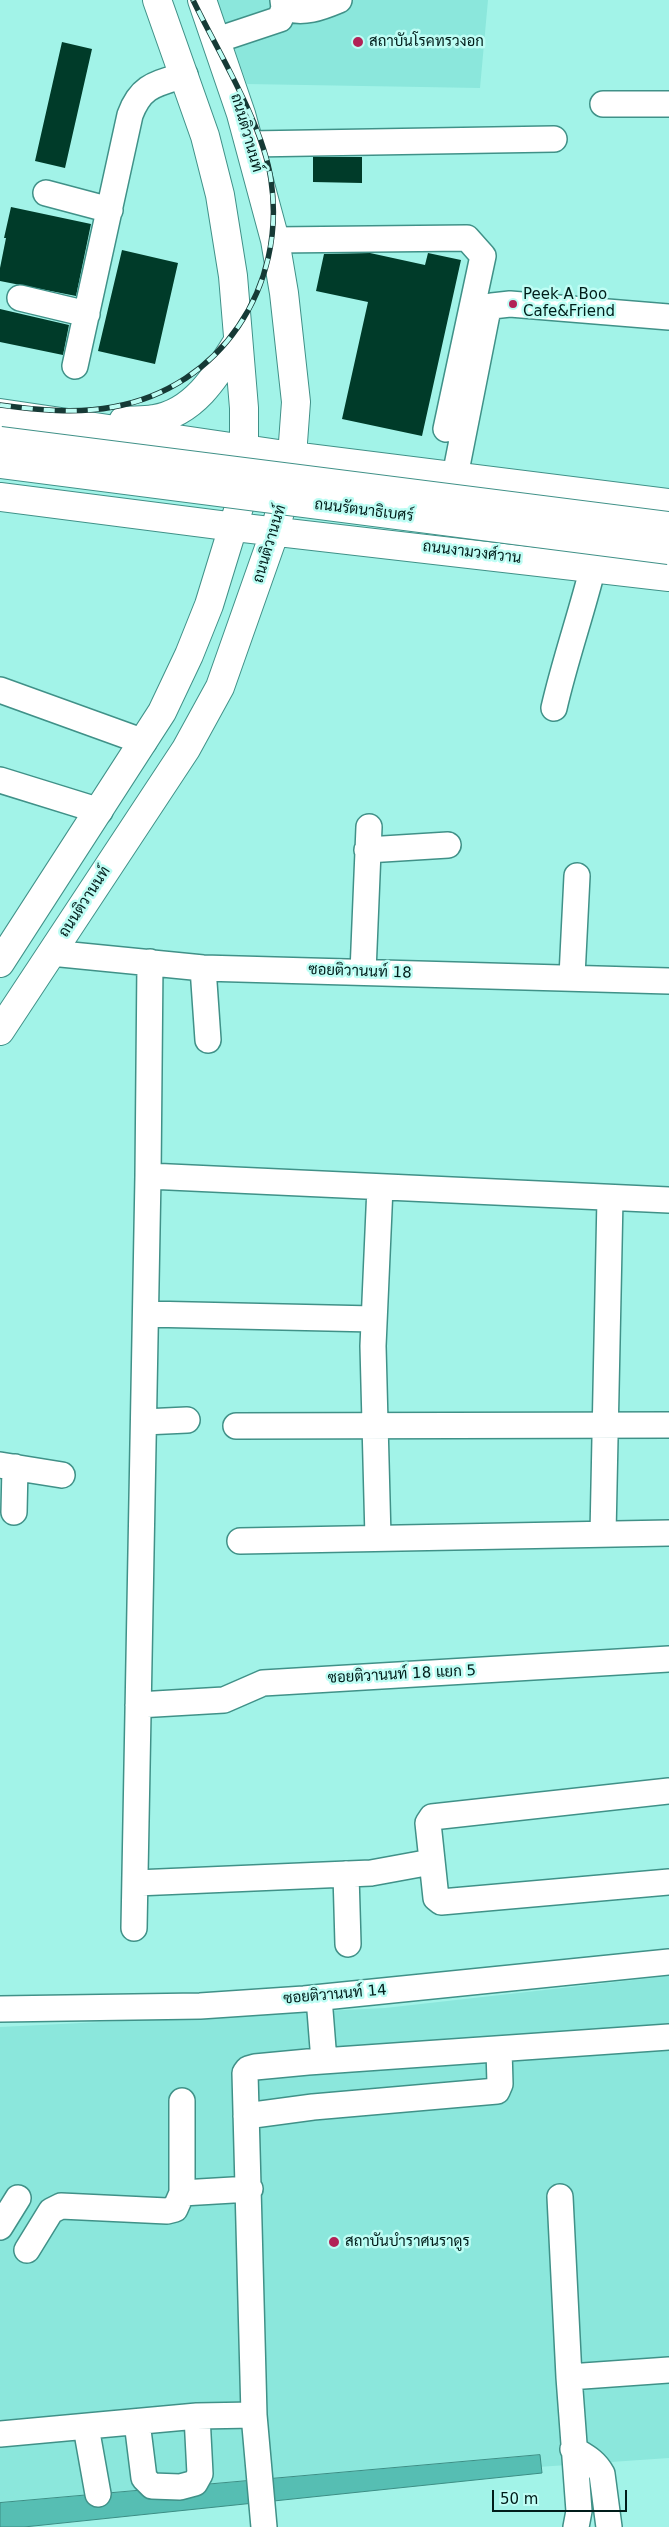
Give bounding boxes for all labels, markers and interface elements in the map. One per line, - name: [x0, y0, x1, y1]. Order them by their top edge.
- place label: สถาบันโรคทรวงอก: [369, 33, 484, 51]
- marker: สถาบันโรคทรวงอก: [351, 35, 365, 49]
- street label: ถนนติวานนท์: [226, 92, 266, 174]
- place label: Peek A Boo Cafe&Friend: [523, 286, 615, 321]
- marker: Peek A Boo Cafe&Friend: [507, 298, 519, 310]
- street label: ถนนรัตนาธิเบศร์: [313, 496, 415, 526]
- street label: ถนนติวานนท์: [250, 503, 290, 585]
- street label: ถนนงามวงศ์วาน: [422, 538, 522, 568]
- street label: ถนนติวานนท์: [55, 863, 115, 941]
- street label: ซอยติวานนท์ 18: [308, 961, 412, 983]
- street label: ซอยติวานนท์ 18 แยก 5: [327, 1662, 477, 1688]
- street label: ซอยติวานนท์ 14: [283, 1982, 387, 2008]
- place label: สถาบันบำราศนราดูร: [345, 2233, 470, 2251]
- marker: สถาบันบำราศนราดูร: [327, 2235, 341, 2249]
- scale bar: [494, 2480, 629, 2512]
- text: 50 m: [500, 2490, 538, 2508]

